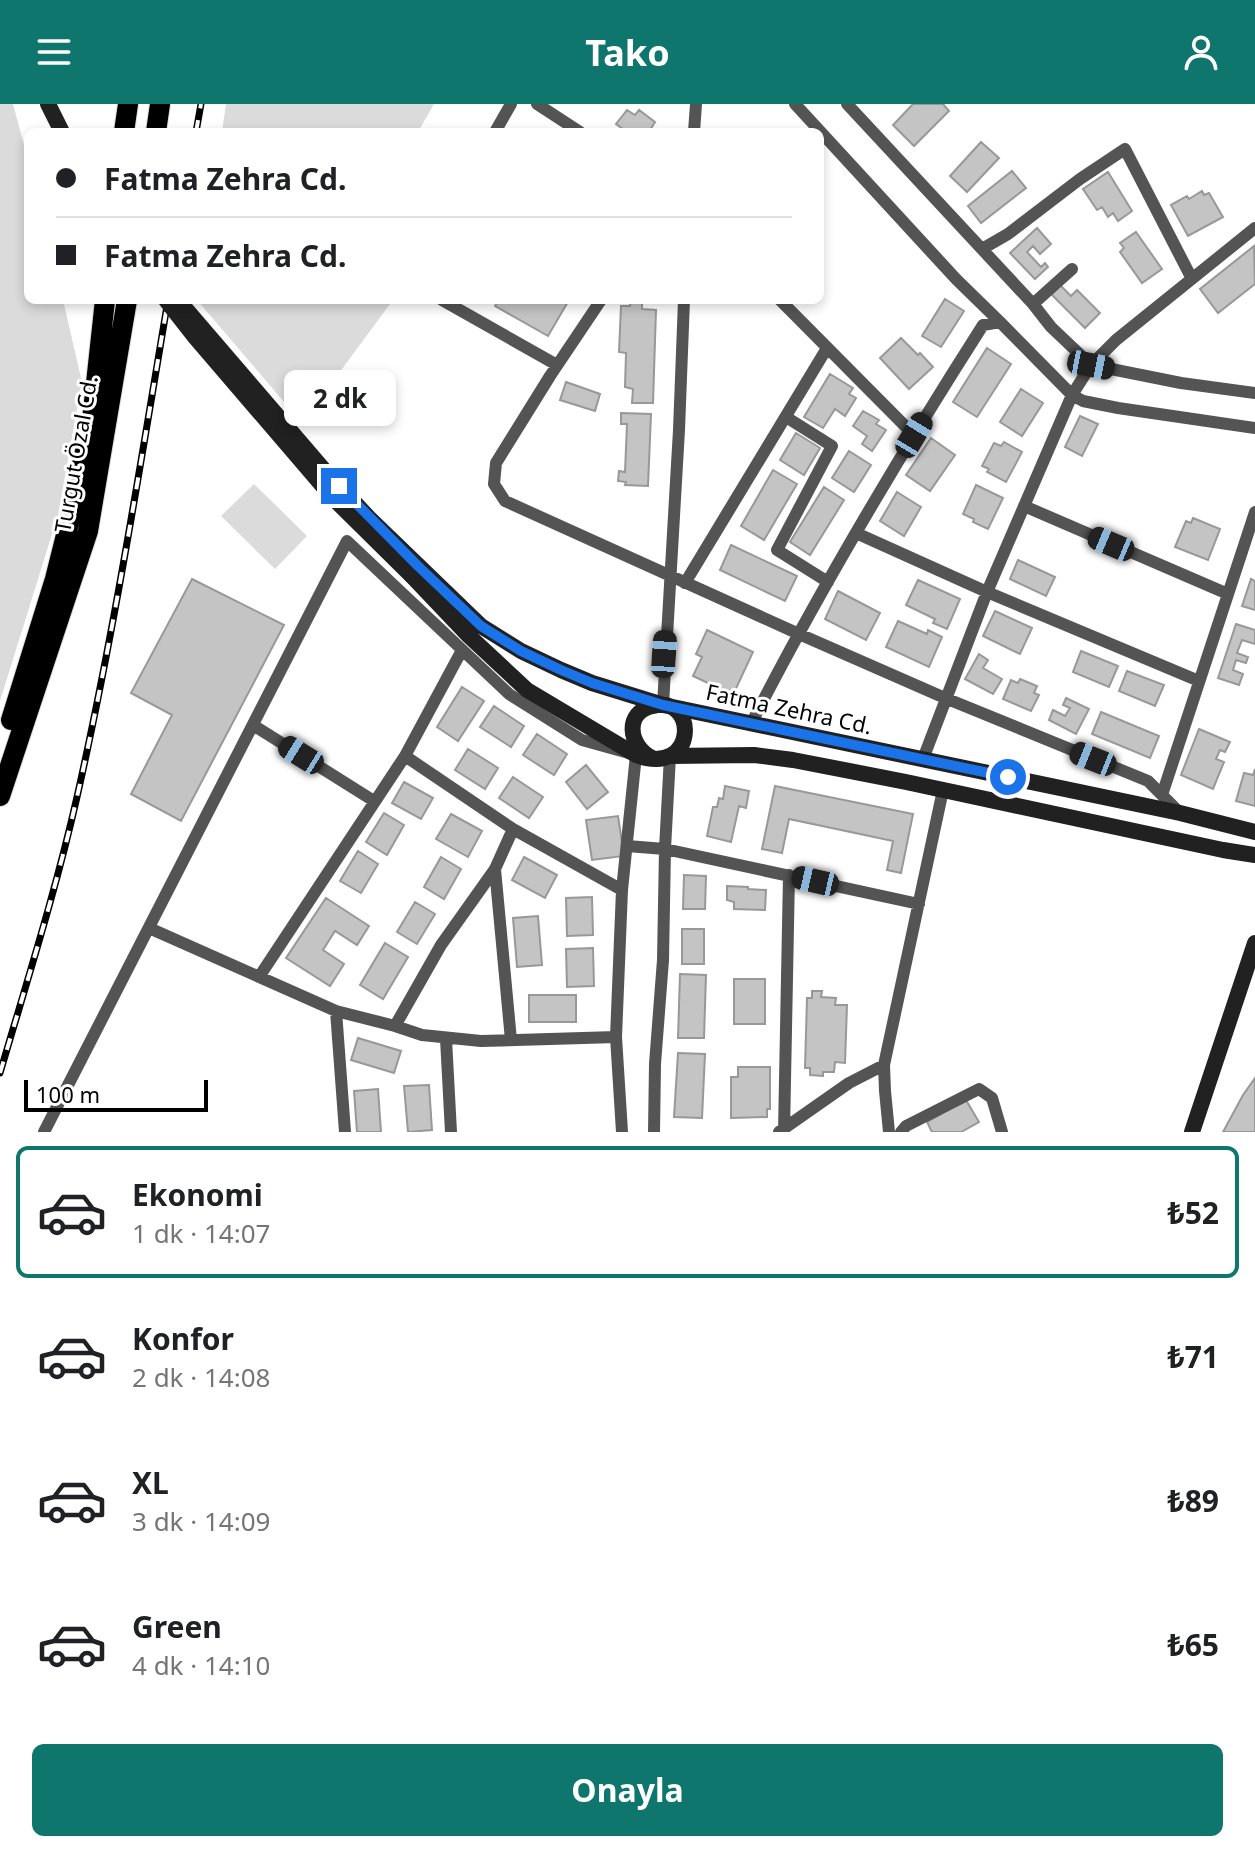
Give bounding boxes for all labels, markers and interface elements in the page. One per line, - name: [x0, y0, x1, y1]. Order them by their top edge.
- text: Tako: [585, 28, 670, 77]
- icon: menu: [32, 30, 76, 74]
- icon: person: [1179, 30, 1223, 74]
- text: Fatma Zehra Cd.: [104, 158, 347, 199]
- text: Fatma Zehra Cd.: [104, 235, 347, 276]
- car: [1065, 349, 1117, 381]
- callout: 2 dk: [283, 370, 395, 426]
- street label: Turgut Özal Cd.: [46, 373, 104, 535]
- text: 2 dk: [313, 380, 367, 416]
- car: [891, 408, 937, 462]
- route end: [321, 468, 357, 504]
- car: [1084, 524, 1138, 564]
- car: [650, 629, 678, 679]
- street label: Fatma Zehra Cd.: [703, 676, 875, 740]
- car: [274, 732, 328, 778]
- car: [1066, 739, 1120, 779]
- route start: [990, 759, 1026, 795]
- car: [789, 864, 841, 898]
- scale bar: [24, 1076, 208, 1112]
- text: 100 m: [36, 1079, 100, 1109]
- text: Ekonomi: [132, 1174, 263, 1215]
- icon: car: [36, 1176, 108, 1248]
- text: ₺52: [1168, 1192, 1219, 1233]
- text: 1 dk · 14:07: [132, 1215, 270, 1251]
- text: Konfor: [132, 1318, 234, 1359]
- icon: car: [36, 1320, 108, 1392]
- text: ₺71: [1168, 1336, 1219, 1377]
- text: 2 dk · 14:08: [132, 1359, 270, 1395]
- text: XL: [132, 1462, 169, 1503]
- icon: car: [36, 1464, 108, 1536]
- text: ₺89: [1168, 1480, 1219, 1521]
- text: 3 dk · 14:09: [132, 1503, 270, 1539]
- text: Green: [132, 1606, 222, 1647]
- icon: car: [36, 1608, 108, 1680]
- text: ₺65: [1168, 1624, 1219, 1665]
- text: 4 dk · 14:10: [132, 1647, 270, 1683]
- button: Onayla: [32, 1744, 1223, 1836]

